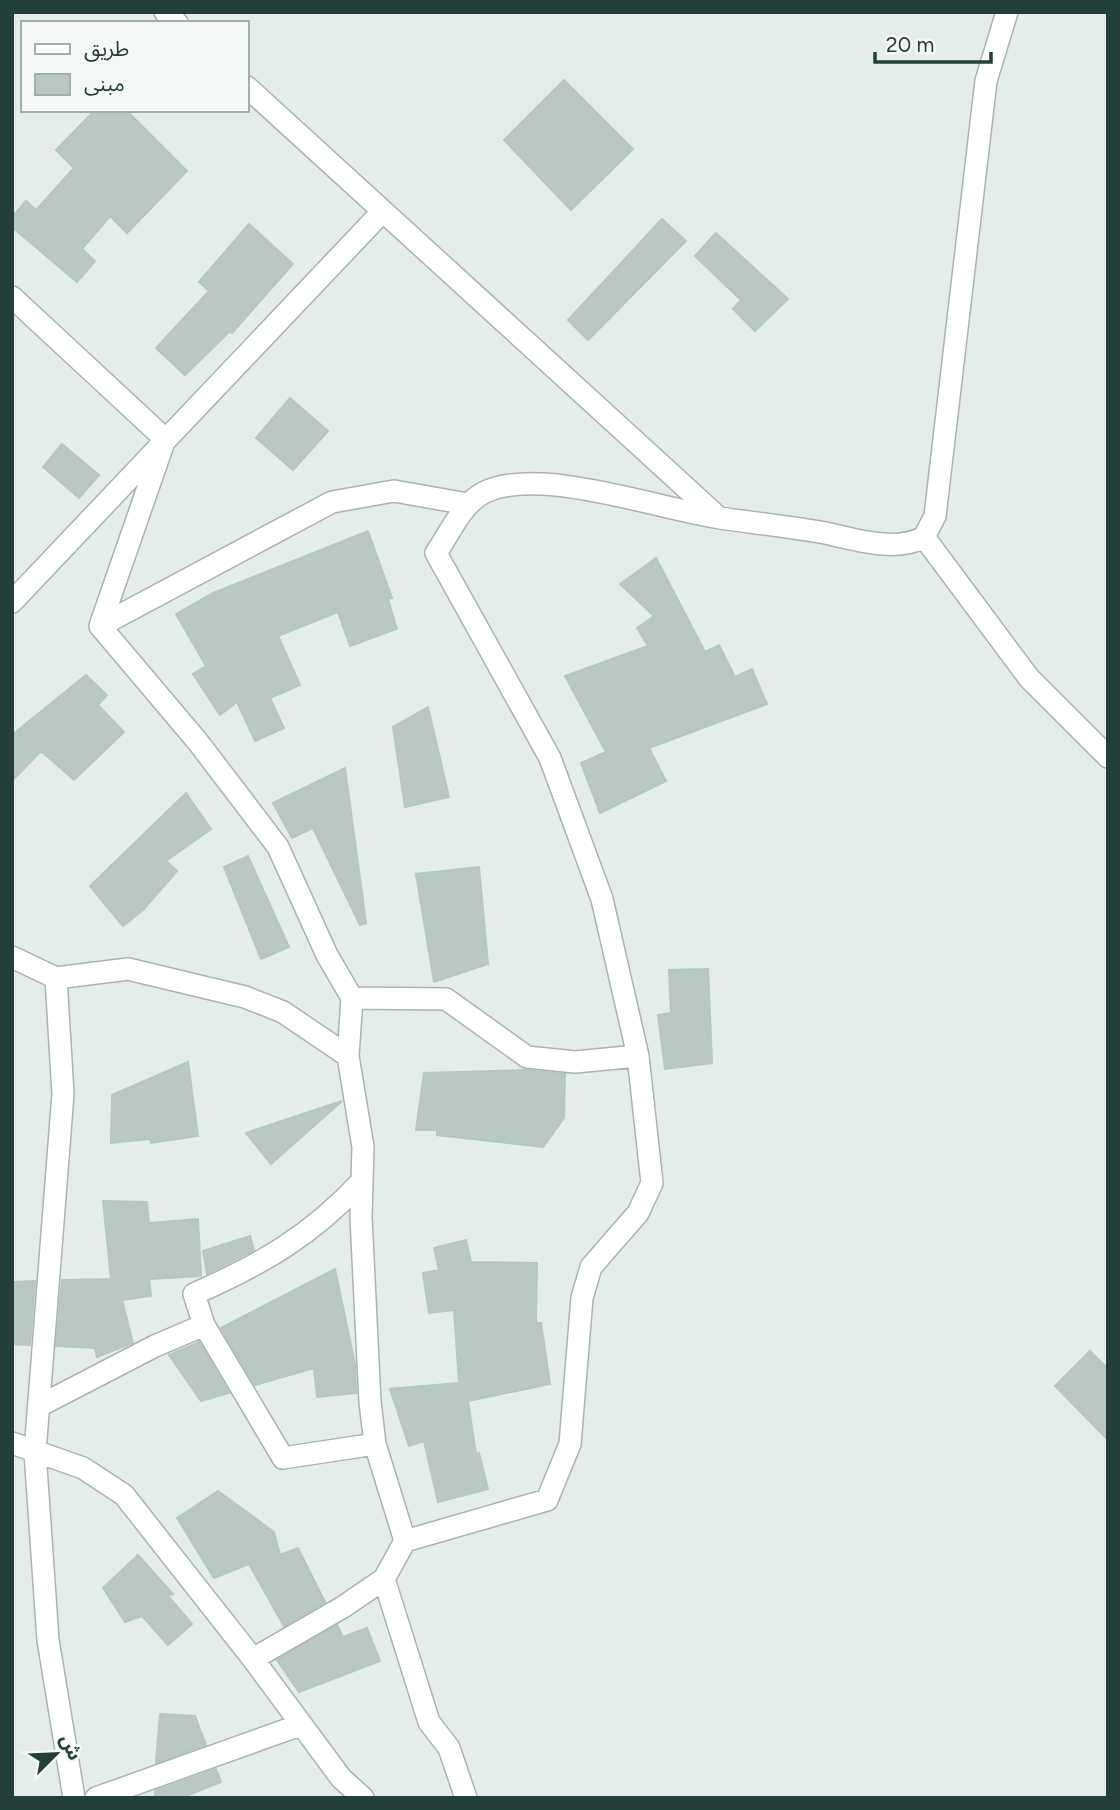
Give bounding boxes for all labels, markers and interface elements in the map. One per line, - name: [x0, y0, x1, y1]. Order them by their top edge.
- legend: [21, 21, 248, 112]
- scale bar: [875, 21, 990, 65]
- text: 20 m: [886, 32, 934, 57]
- text: طريق: [84, 36, 129, 62]
- text: مبنى: [84, 71, 125, 96]
- north arrow: [21, 1719, 91, 1789]
- text: ش: [55, 1731, 87, 1764]

